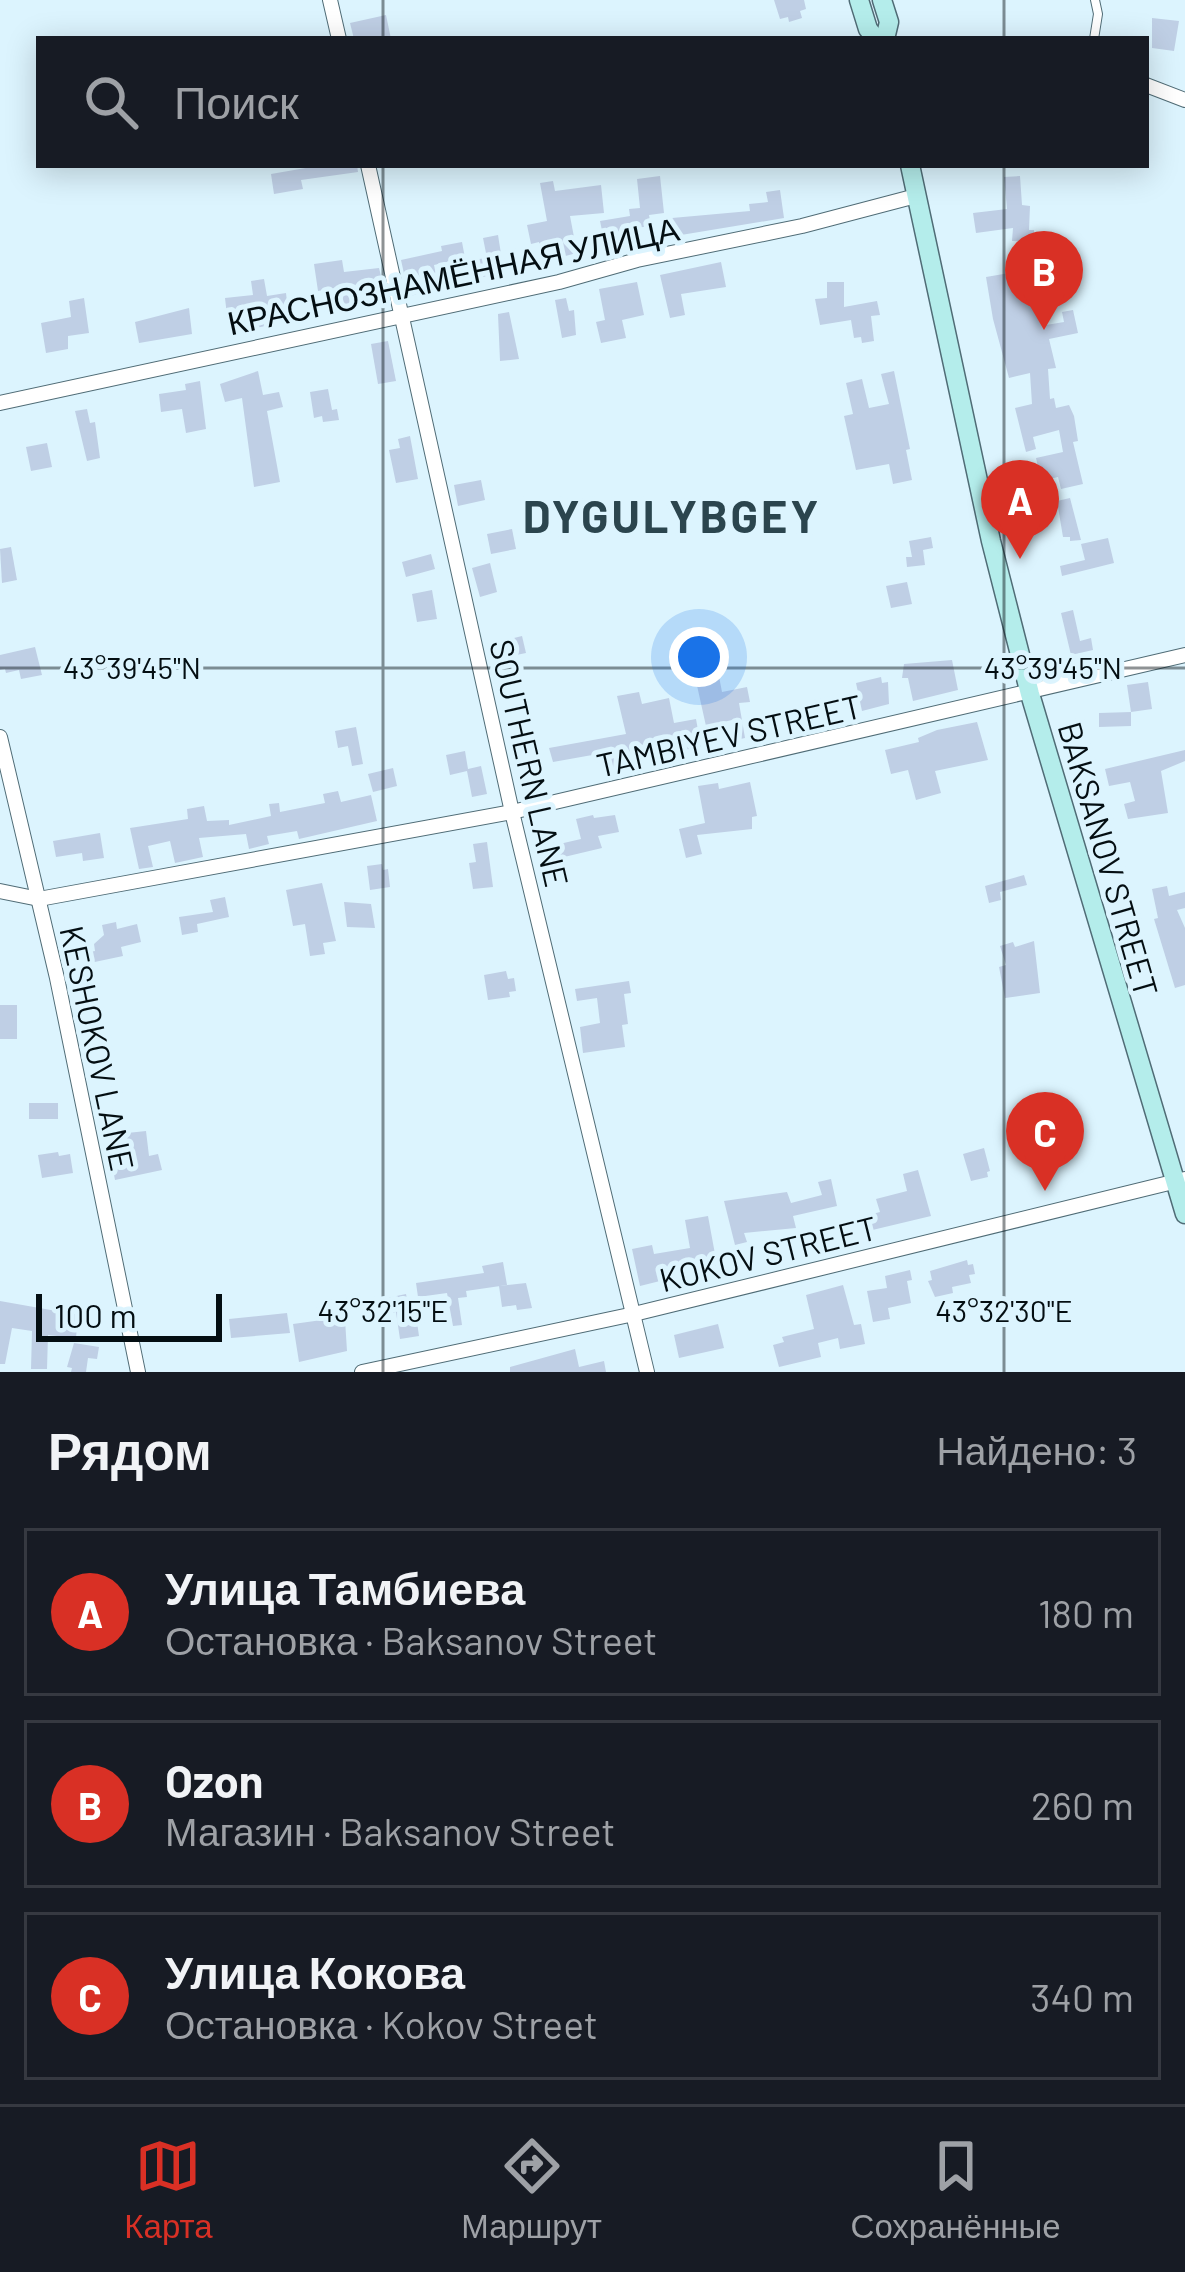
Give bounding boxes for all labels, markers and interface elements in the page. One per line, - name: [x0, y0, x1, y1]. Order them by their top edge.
- search box: [36, 36, 1149, 168]
- icon: search: [78, 69, 144, 135]
- text: Поиск: [174, 74, 299, 128]
- street label: КРАСНОЗНАМЁННАЯ УЛИЦА: [224, 208, 682, 342]
- pin: B: [1005, 231, 1083, 330]
- pin: A: [981, 460, 1059, 559]
- district label: DYGULYBGEY: [523, 488, 821, 542]
- your location: [669, 627, 729, 687]
- street label: SOUTHERN LANE: [482, 635, 578, 891]
- text: 43°39'45"N: [63, 649, 201, 685]
- text: 43°39'45"N: [984, 649, 1122, 685]
- street label: TAMBIYEV STREET: [593, 685, 865, 785]
- street label: BAKSANOV STREET: [1051, 717, 1167, 1001]
- street label: KESHOKOV LANE: [52, 922, 144, 1174]
- pin: C: [1006, 1092, 1084, 1191]
- street label: KOKOV STREET: [655, 1207, 881, 1299]
- scale bar: [36, 1288, 222, 1341]
- text: 43°32'15"E: [318, 1292, 448, 1328]
- text: 43°32'30"E: [935, 1292, 1073, 1328]
- text: 100 m: [54, 1295, 137, 1335]
- text: Рядом: [48, 1419, 212, 1480]
- text: Найдено: 3: [937, 1426, 1137, 1473]
- text: Улица Тамбиева: [165, 1560, 525, 1614]
- text: A: [77, 1589, 103, 1636]
- text: 180 m: [1038, 1589, 1134, 1636]
- text: Остановка · Baksanov Street: [165, 1616, 658, 1663]
- text: Ozon: [165, 1753, 263, 1807]
- text: B: [78, 1781, 102, 1828]
- text: 260 m: [1031, 1781, 1134, 1828]
- text: Магазин · Baksanov Street: [165, 1807, 615, 1854]
- text: Улица Кокова: [165, 1944, 465, 1998]
- text: C: [78, 1973, 102, 2020]
- text: 340 m: [1030, 1973, 1134, 2020]
- text: Остановка · Kokov Street: [165, 2000, 598, 2047]
- tab: Карта: [124, 2133, 213, 2246]
- tab: Маршрут: [461, 2133, 602, 2246]
- tab: Сохранённые: [851, 2133, 1061, 2246]

